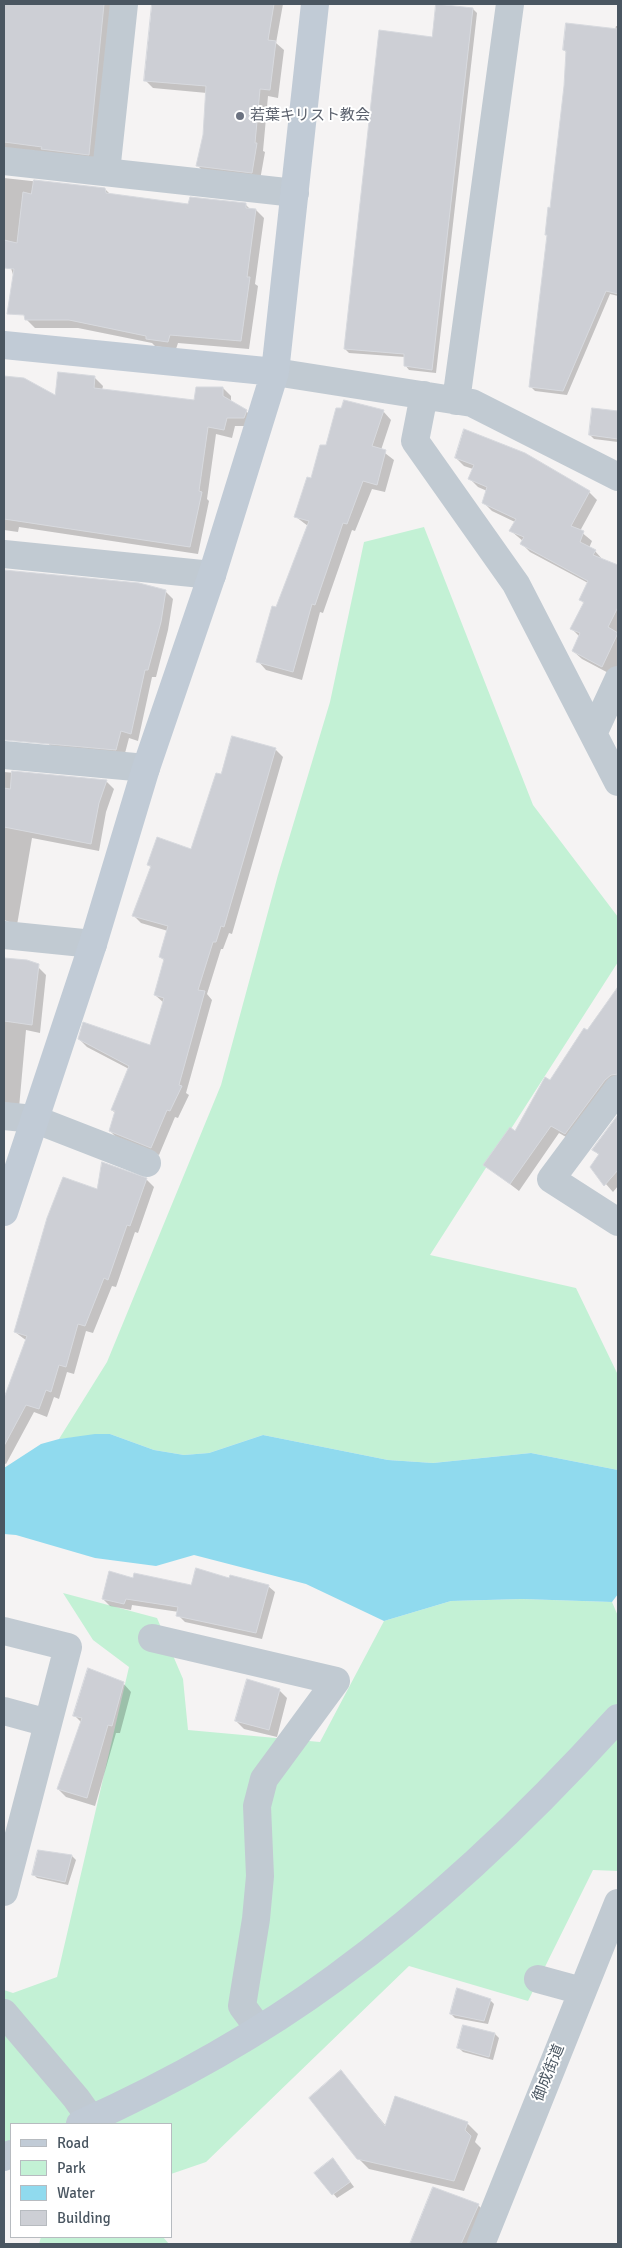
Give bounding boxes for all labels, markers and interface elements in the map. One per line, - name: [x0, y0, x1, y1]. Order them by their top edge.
- place label: 若葉キリスト教会: [250, 107, 370, 125]
- marker: 若葉キリスト教会: [234, 110, 246, 122]
- street label: 御成街道: [529, 2042, 569, 2104]
- legend: [10, 2123, 172, 2238]
- text: Road: [57, 2134, 89, 2152]
- text: Park: [57, 2159, 86, 2177]
- text: Water: [57, 2184, 95, 2202]
- text: Building: [57, 2209, 111, 2227]

